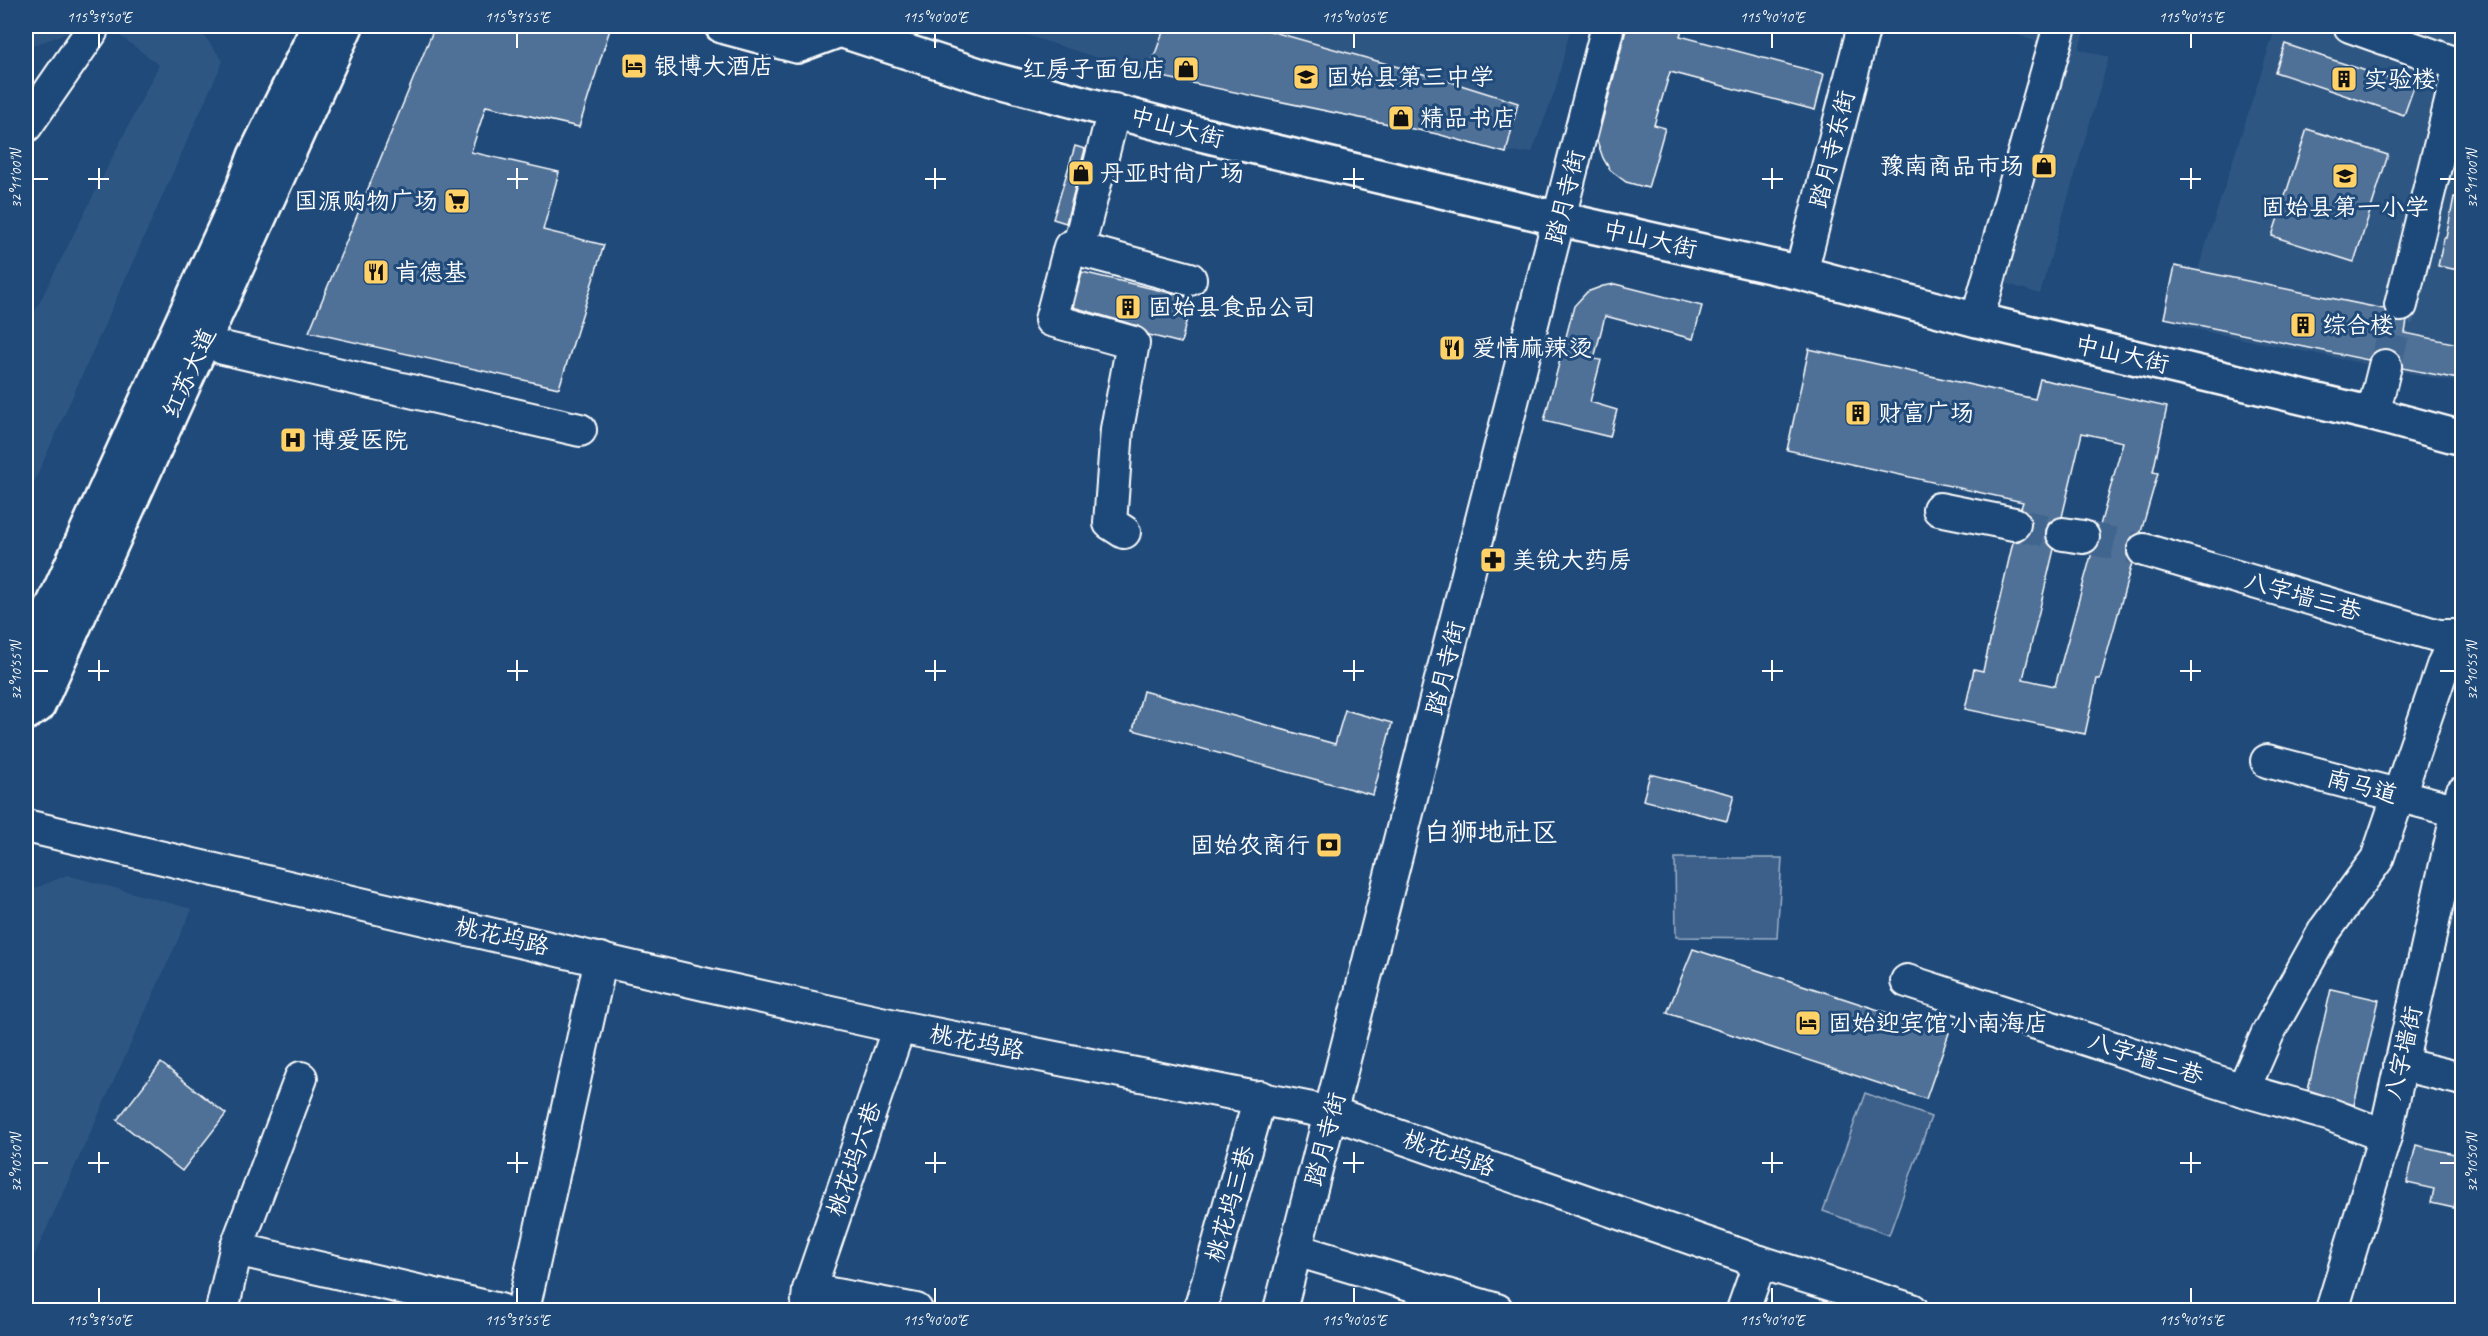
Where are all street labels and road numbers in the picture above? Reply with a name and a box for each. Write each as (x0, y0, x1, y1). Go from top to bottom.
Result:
street label: 踏月寺东街 (1803, 87, 1861, 211)
street label: 中山大街 (1127, 100, 1227, 154)
street label: 踏月寺街 (1539, 147, 1591, 247)
street label: 中山大街 (1600, 214, 1700, 264)
street label: 红苏大道 (156, 323, 222, 423)
street label: 中山大街 (2072, 329, 2172, 379)
street label: 八字墙三巷 (2241, 565, 2365, 627)
street label: 踏月寺街 (1419, 618, 1471, 718)
street label: 南马道 (2323, 762, 2401, 810)
street label: 桃花坞路 (452, 911, 552, 961)
street label: 八字墙街 (2378, 1003, 2428, 1103)
street label: 桃花坞路 (927, 1018, 1027, 1066)
street label: 八字墙二巷 (2084, 1025, 2208, 1091)
street label: 踏月寺街 (1298, 1089, 1352, 1189)
street label: 桃花坞六巷 (820, 1097, 888, 1221)
street label: 桃花坞路 (1399, 1123, 1499, 1183)
street label: 桃花坞三巷 (1199, 1142, 1261, 1266)

